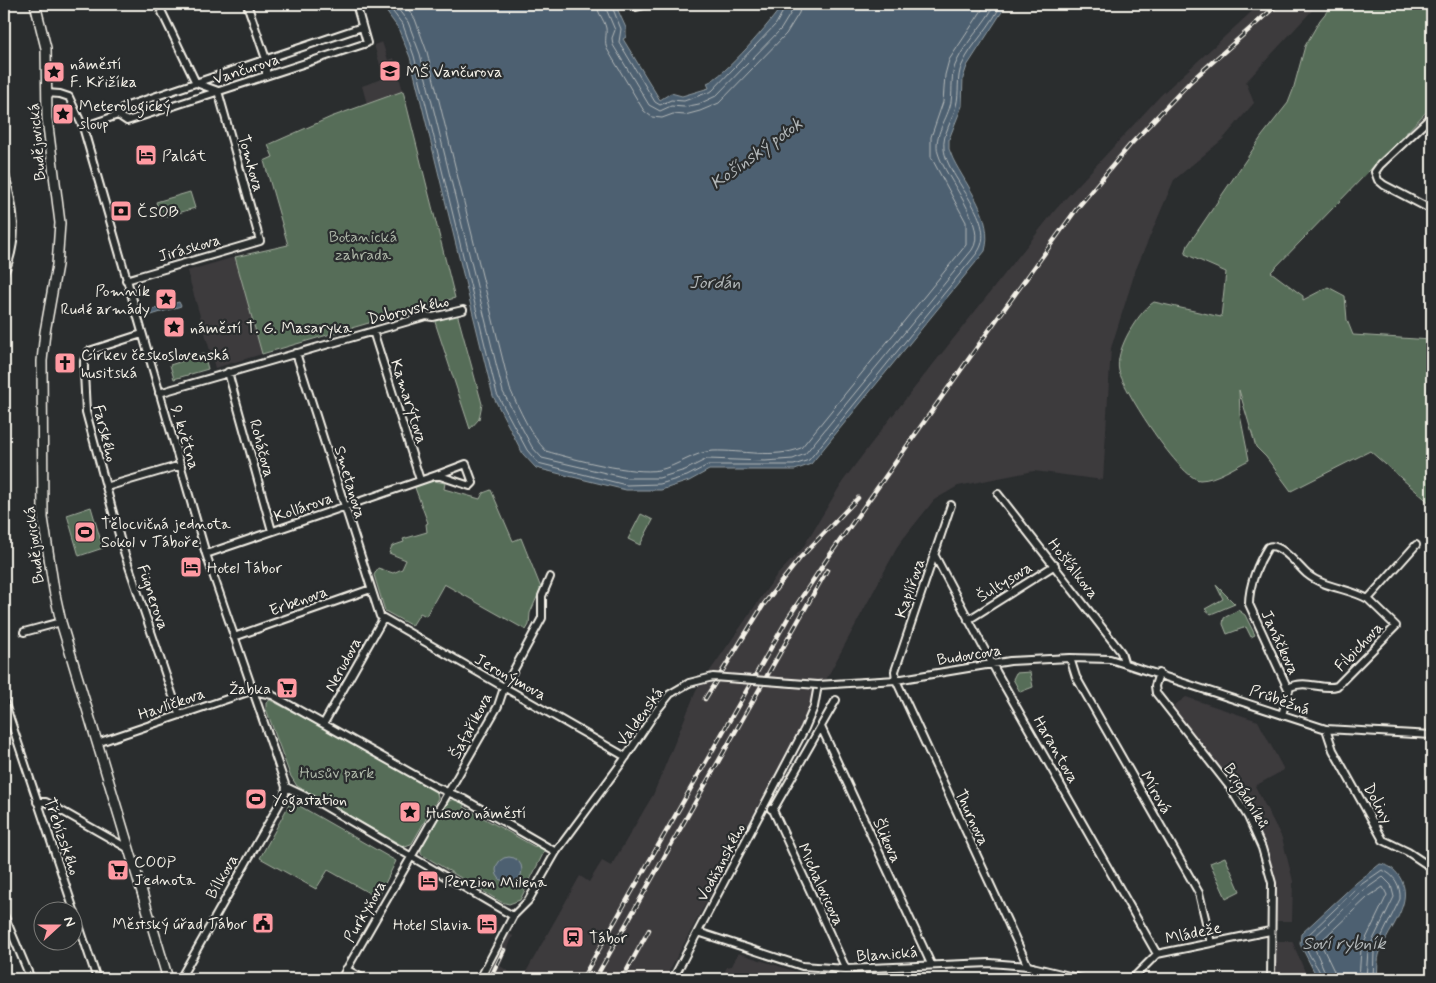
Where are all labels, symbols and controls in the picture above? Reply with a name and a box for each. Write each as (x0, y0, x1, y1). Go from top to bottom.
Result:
street label: Vančurova (210, 49, 283, 90)
place label: náměstí F. Křižíka (70, 54, 137, 93)
school or university icon: MŠ Vančurova (378, 59, 402, 83)
place icon: náměstí F. Křižíka (42, 60, 66, 84)
place label: MŠ Vančurova (406, 62, 502, 83)
place label: Meterologický sloup (79, 96, 171, 135)
street label: Budějovická (24, 102, 51, 182)
place icon: Meterologický sloup (51, 102, 75, 126)
water label: Košínský potok (706, 112, 808, 195)
street label: Tomkova (232, 132, 269, 194)
hotel icon: Palcát (134, 143, 158, 167)
place label: Palcát (162, 146, 207, 167)
bank icon: ČSOB (109, 199, 133, 223)
place label: ČSOB (137, 202, 179, 223)
park label: Botanická zahrada (329, 227, 397, 266)
street label: Jiráskova (156, 230, 223, 267)
water label: Jordán (689, 271, 741, 295)
place label: Pomník Rudé armády (60, 281, 150, 320)
place icon: Pomník Rudé armády (154, 287, 178, 311)
street label: Dobrovského (366, 291, 451, 330)
place icon: náměstí T. G. Masaryka (162, 315, 186, 339)
place label: náměstí T. G. Masaryka (190, 318, 352, 339)
place label: Církev československá husitská (81, 345, 229, 384)
church icon: Církev československá husitská (53, 351, 77, 375)
street label: Kamarýtova (385, 356, 432, 446)
street label: Farského (87, 403, 122, 464)
street label: 9. května (165, 403, 204, 472)
street label: Roháčova (244, 417, 279, 480)
street label: Smetanova (329, 443, 371, 521)
street label: Kollárova (271, 488, 336, 527)
street label: Budějovická (19, 505, 50, 585)
place label: Tělocvičná jednota Sokol v Táboře (101, 514, 231, 553)
sports icon: Tělocvičná jednota Sokol v Táboře (73, 520, 97, 544)
street label: Hošťálkova (1043, 534, 1103, 604)
hotel icon: Hotel Tábor (179, 555, 203, 579)
street label: Kaplířova (890, 556, 930, 621)
street label: Šultysova (973, 557, 1036, 607)
place label: Hotel Tábor (207, 558, 282, 579)
street label: Fügnerova (132, 562, 174, 633)
street label: Erbenova (267, 581, 330, 622)
street label: Janáčkova (1255, 607, 1304, 679)
street label: Fibichova (1330, 618, 1388, 676)
street label: Nerudova (320, 634, 367, 696)
street label: Budovcova (935, 640, 1003, 671)
street label: Jeronýmova (471, 649, 550, 706)
supermarket icon: Žabka (275, 676, 299, 700)
place label: Žabka (229, 679, 271, 700)
street label: Průběžná (1246, 680, 1313, 721)
street label: Havlíčkova (135, 683, 208, 726)
street label: Valdenská (612, 683, 669, 751)
street label: Šafaříkova (445, 689, 498, 762)
street label: Harantova (1028, 712, 1083, 787)
street label: Brigádníků (1217, 759, 1273, 833)
park label: Husův park (300, 763, 374, 784)
street label: Mírová (1135, 767, 1176, 818)
street label: Doliny (1358, 780, 1397, 828)
street label: Thurnova (949, 786, 994, 849)
sports icon: Yogastation (244, 787, 268, 811)
place label: Yogastation (272, 790, 347, 812)
street label: Třebízského (39, 795, 85, 878)
place icon: Husovo náměstí (398, 800, 422, 824)
place label: Husovo náměstí (426, 803, 526, 824)
street label: Šlikova (867, 815, 906, 866)
street label: Vodňanského (692, 820, 751, 905)
street label: Michalovicova (792, 840, 849, 929)
street label: Bílkova (201, 851, 243, 903)
place label: COOP Jednota (134, 852, 196, 891)
supermarket icon: COOP Jednota (106, 858, 130, 882)
hotel icon: Penzion Milena (416, 869, 440, 893)
place label: Penzion Milena (444, 872, 547, 893)
street label: Purkyňova (339, 877, 391, 947)
north arrow (32, 900, 82, 950)
public building icon: Městský úřad Tábor (251, 911, 275, 935)
hotel icon: Hotel Slavia (475, 912, 499, 936)
text: N (59, 914, 79, 929)
place label: Městský úřad Tábor (112, 914, 247, 935)
place label: Hotel Slavia (393, 915, 471, 936)
street label: Mládeže (1163, 917, 1223, 950)
station icon: Tábor (561, 925, 585, 949)
place label: Tábor (589, 928, 628, 949)
water label: Soví rybník (1302, 932, 1387, 956)
street label: Blanická (856, 942, 919, 967)

